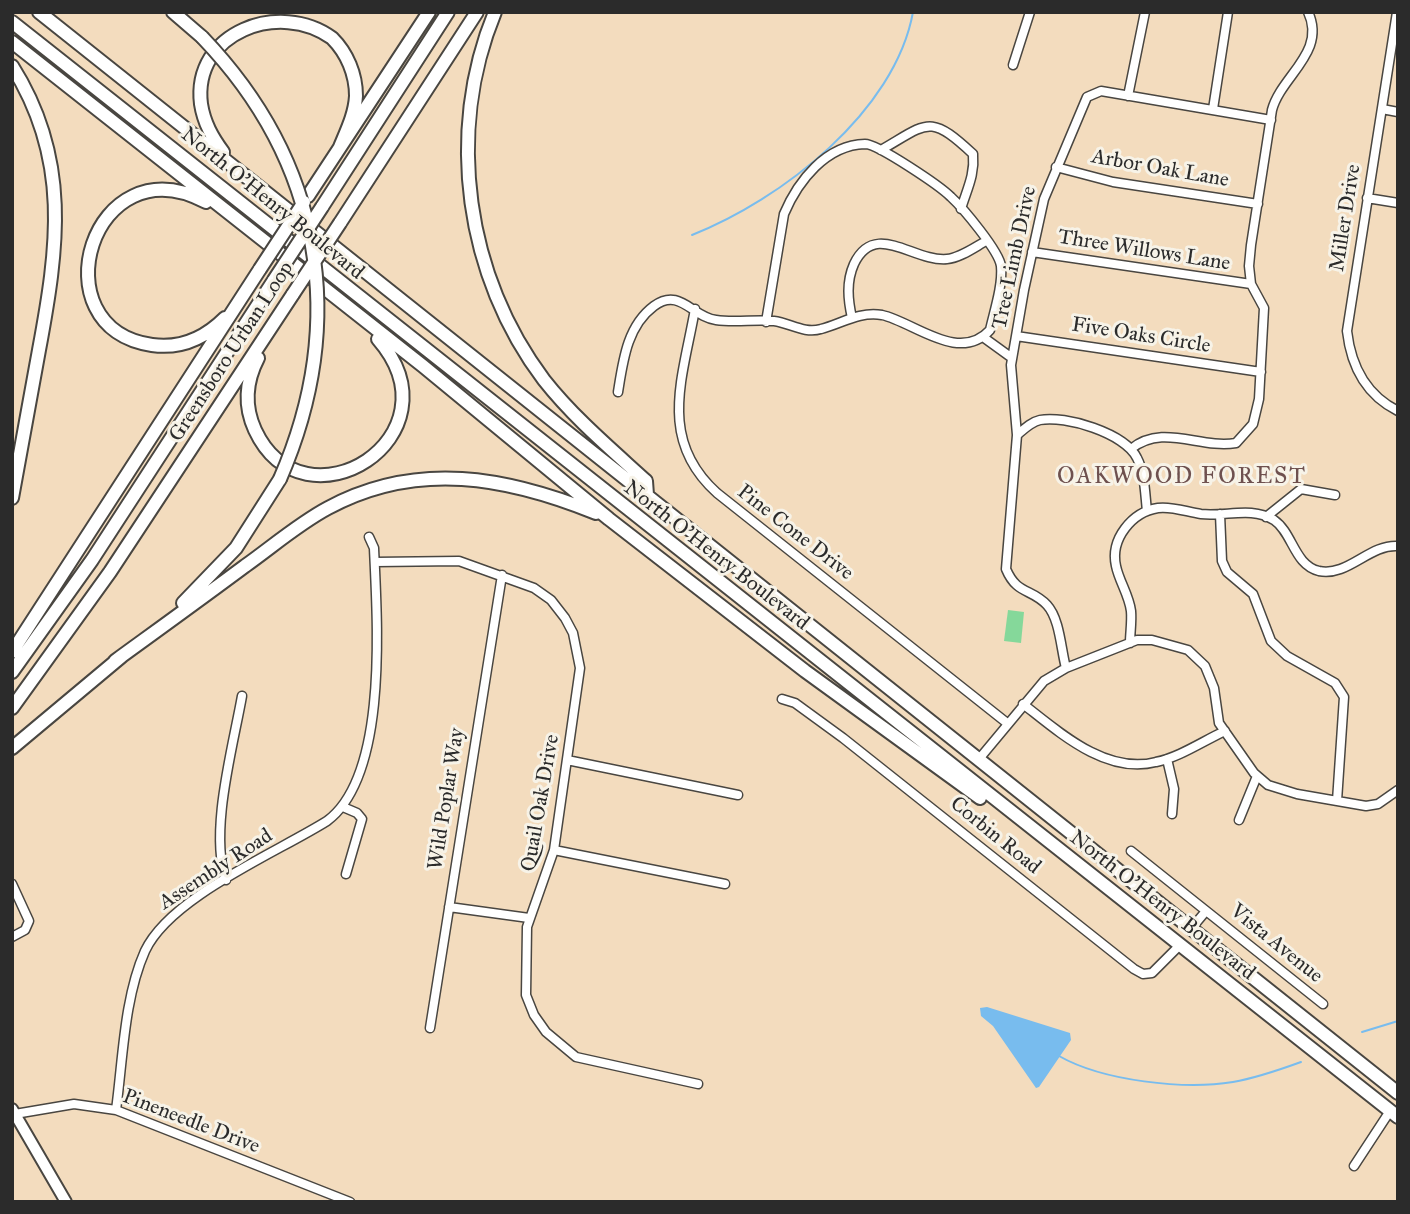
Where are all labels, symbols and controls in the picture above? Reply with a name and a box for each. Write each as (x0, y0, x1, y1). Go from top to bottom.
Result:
street label: North O'Henry Boulevard (175, 122, 369, 286)
street label: Arbor Oak Lane (1089, 145, 1231, 193)
street label: Miller Drive (1325, 162, 1367, 274)
street label: Tree Limb Drive (988, 184, 1042, 332)
street label: Three Willows Lane (1056, 225, 1232, 277)
street label: Greensboro Urban Loop (164, 257, 300, 447)
street label: Five Oaks Circle (1070, 313, 1212, 359)
district label: OAKWOOD FOREST (1059, 463, 1305, 491)
street label: North O'Henry Boulevard (618, 476, 814, 636)
street label: Pine Cone Drive (732, 480, 858, 586)
street label: Wild Poplar Way (423, 726, 471, 872)
street label: Quail Oak Drive (517, 733, 565, 873)
street label: Corbin Road (945, 792, 1045, 880)
street label: Assembly Road (154, 824, 278, 916)
street label: North O'Henry Boulevard (1064, 826, 1260, 986)
street label: Vista Avenue (1225, 899, 1327, 989)
street label: Pineneedle Drive (119, 1084, 263, 1160)

